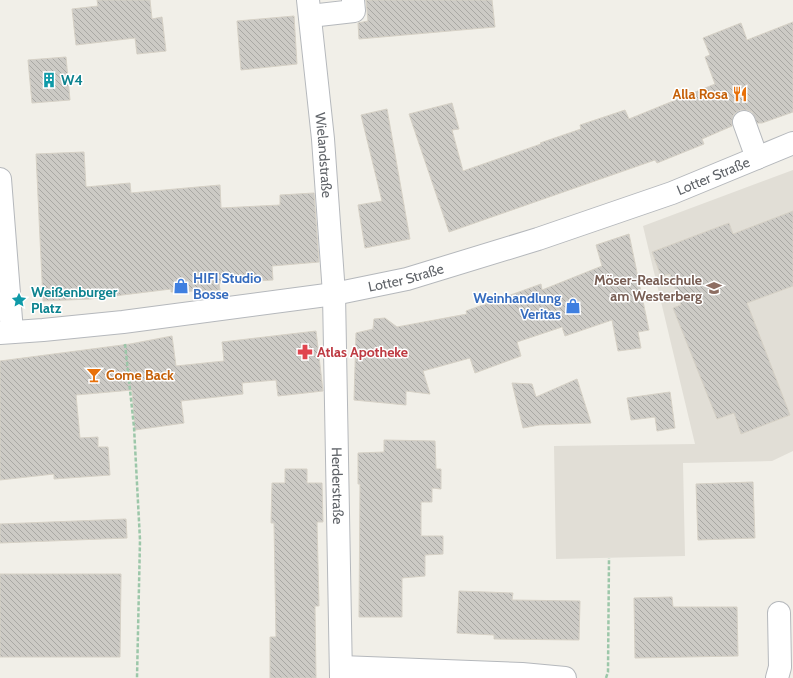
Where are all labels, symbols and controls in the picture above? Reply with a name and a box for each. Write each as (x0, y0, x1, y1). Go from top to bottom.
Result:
building icon: W4 (40, 71, 58, 89)
place label: W4 (61, 71, 83, 89)
place label: Alla Rosa (673, 85, 728, 103)
restaurant icon: Alla Rosa (731, 85, 749, 103)
street label: Wielandstraße (311, 112, 336, 199)
street label: Lotter Straße (674, 153, 752, 199)
street label: Lotter Straße (366, 259, 446, 296)
place label: HIFI Studio Bosse (193, 269, 261, 303)
place label: Möser-Realschule am Westerberg (594, 271, 702, 305)
shop icon: HIFI Studio Bosse (172, 277, 190, 295)
school or university icon: Möser-Realschule am Westerberg (705, 279, 723, 297)
place label: Weißenburger Platz (31, 283, 118, 317)
place label: Weinhandlung Veritas (473, 289, 561, 323)
place icon: Weißenburger Platz (10, 291, 28, 309)
shop icon: Weinhandlung Veritas (564, 297, 582, 315)
pharmacy icon: Atlas Apotheke (296, 343, 314, 361)
place label: Atlas Apotheke (317, 343, 408, 361)
bar icon: Come Back (85, 366, 103, 384)
place label: Come Back (106, 366, 174, 384)
street label: Herderstraße (328, 447, 347, 525)

